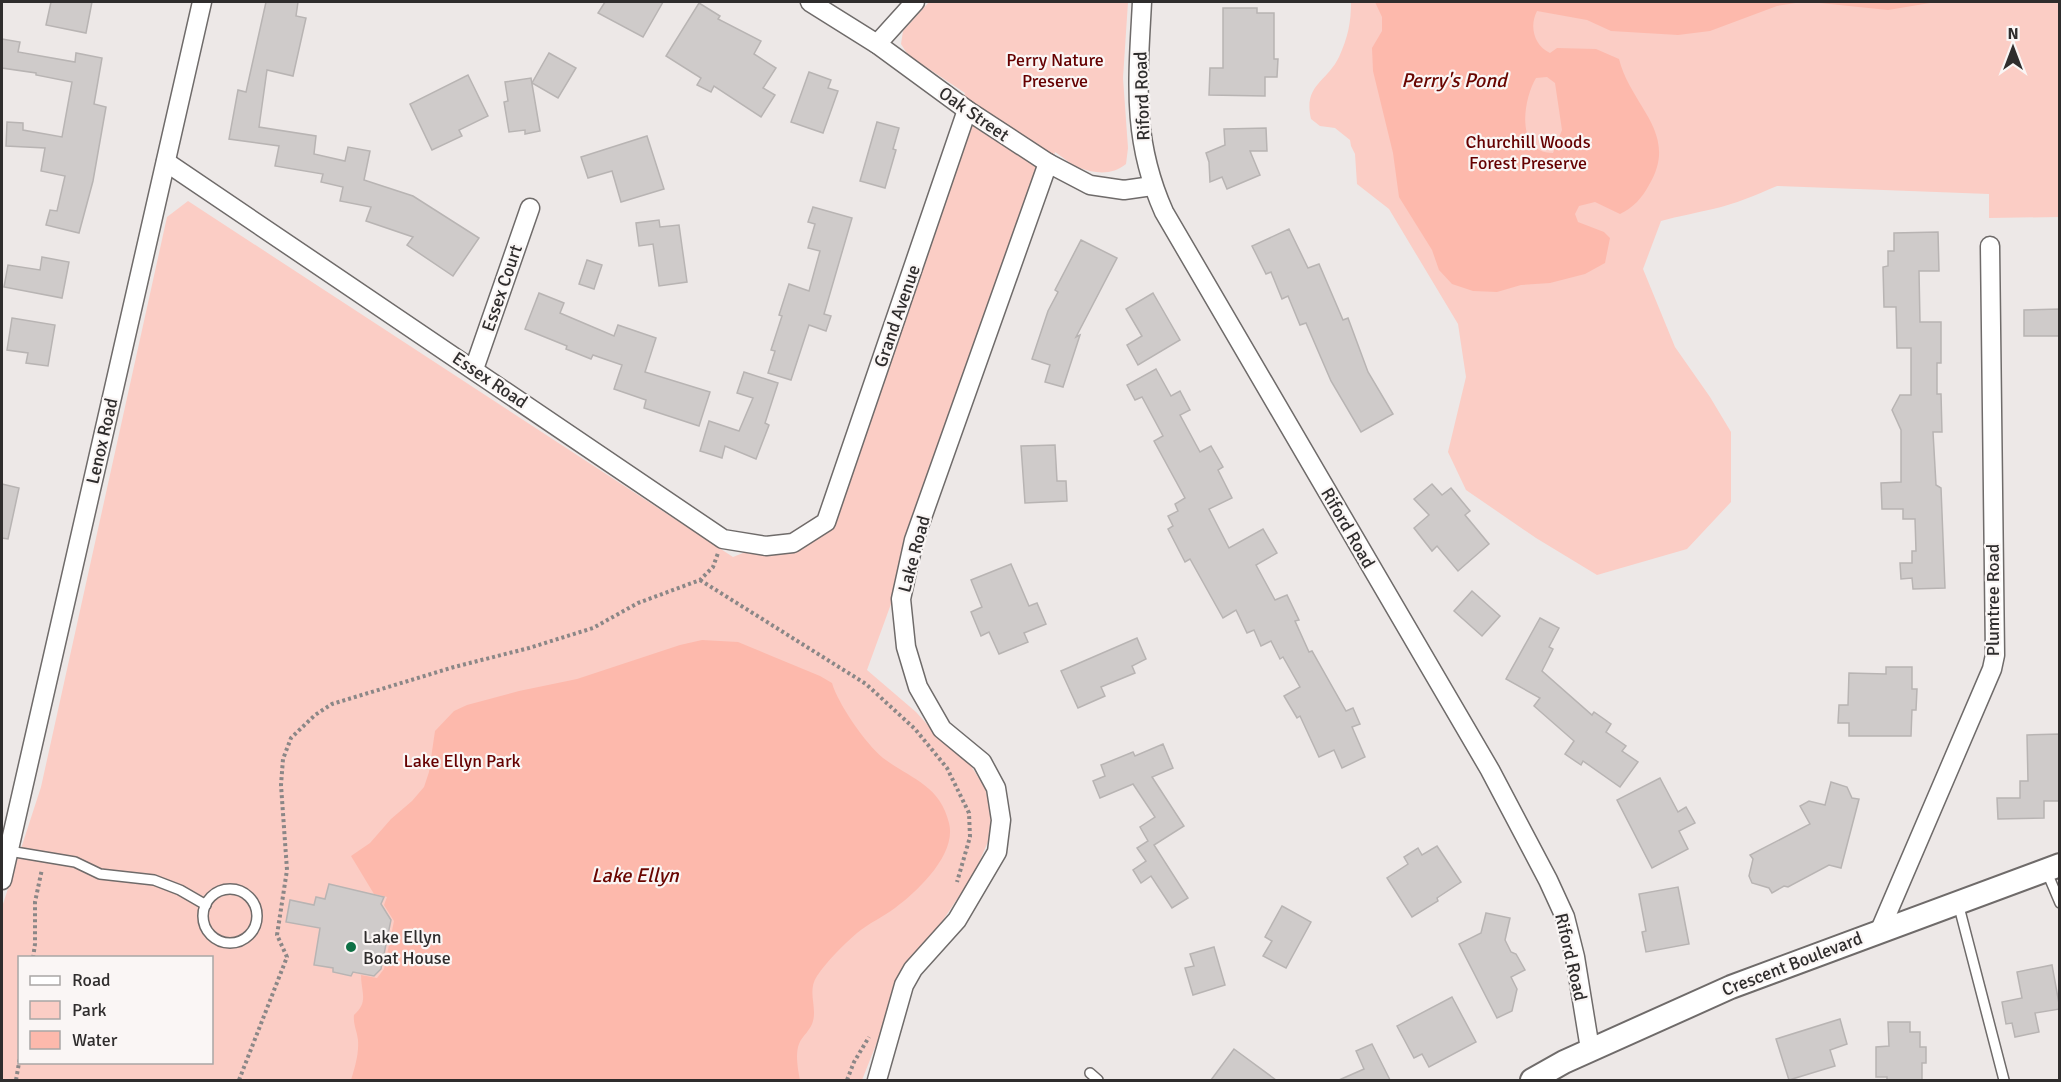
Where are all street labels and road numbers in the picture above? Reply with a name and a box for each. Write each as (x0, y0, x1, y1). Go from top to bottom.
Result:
street label: Riford Road (1129, 51, 1155, 141)
street label: Oak Street (935, 82, 1013, 146)
street label: Essex Court (477, 242, 527, 334)
street label: Grand Avenue (869, 262, 925, 370)
street label: Essex Road (448, 347, 532, 413)
street label: Lenox Road (81, 396, 123, 486)
street label: Riford Road (1316, 484, 1380, 572)
street label: Lake Road (893, 513, 935, 595)
street label: Plumtree Road (1982, 544, 2004, 656)
street label: Riford Road (1550, 911, 1592, 1003)
street label: Crescent Boulevard (1719, 927, 1865, 1001)

